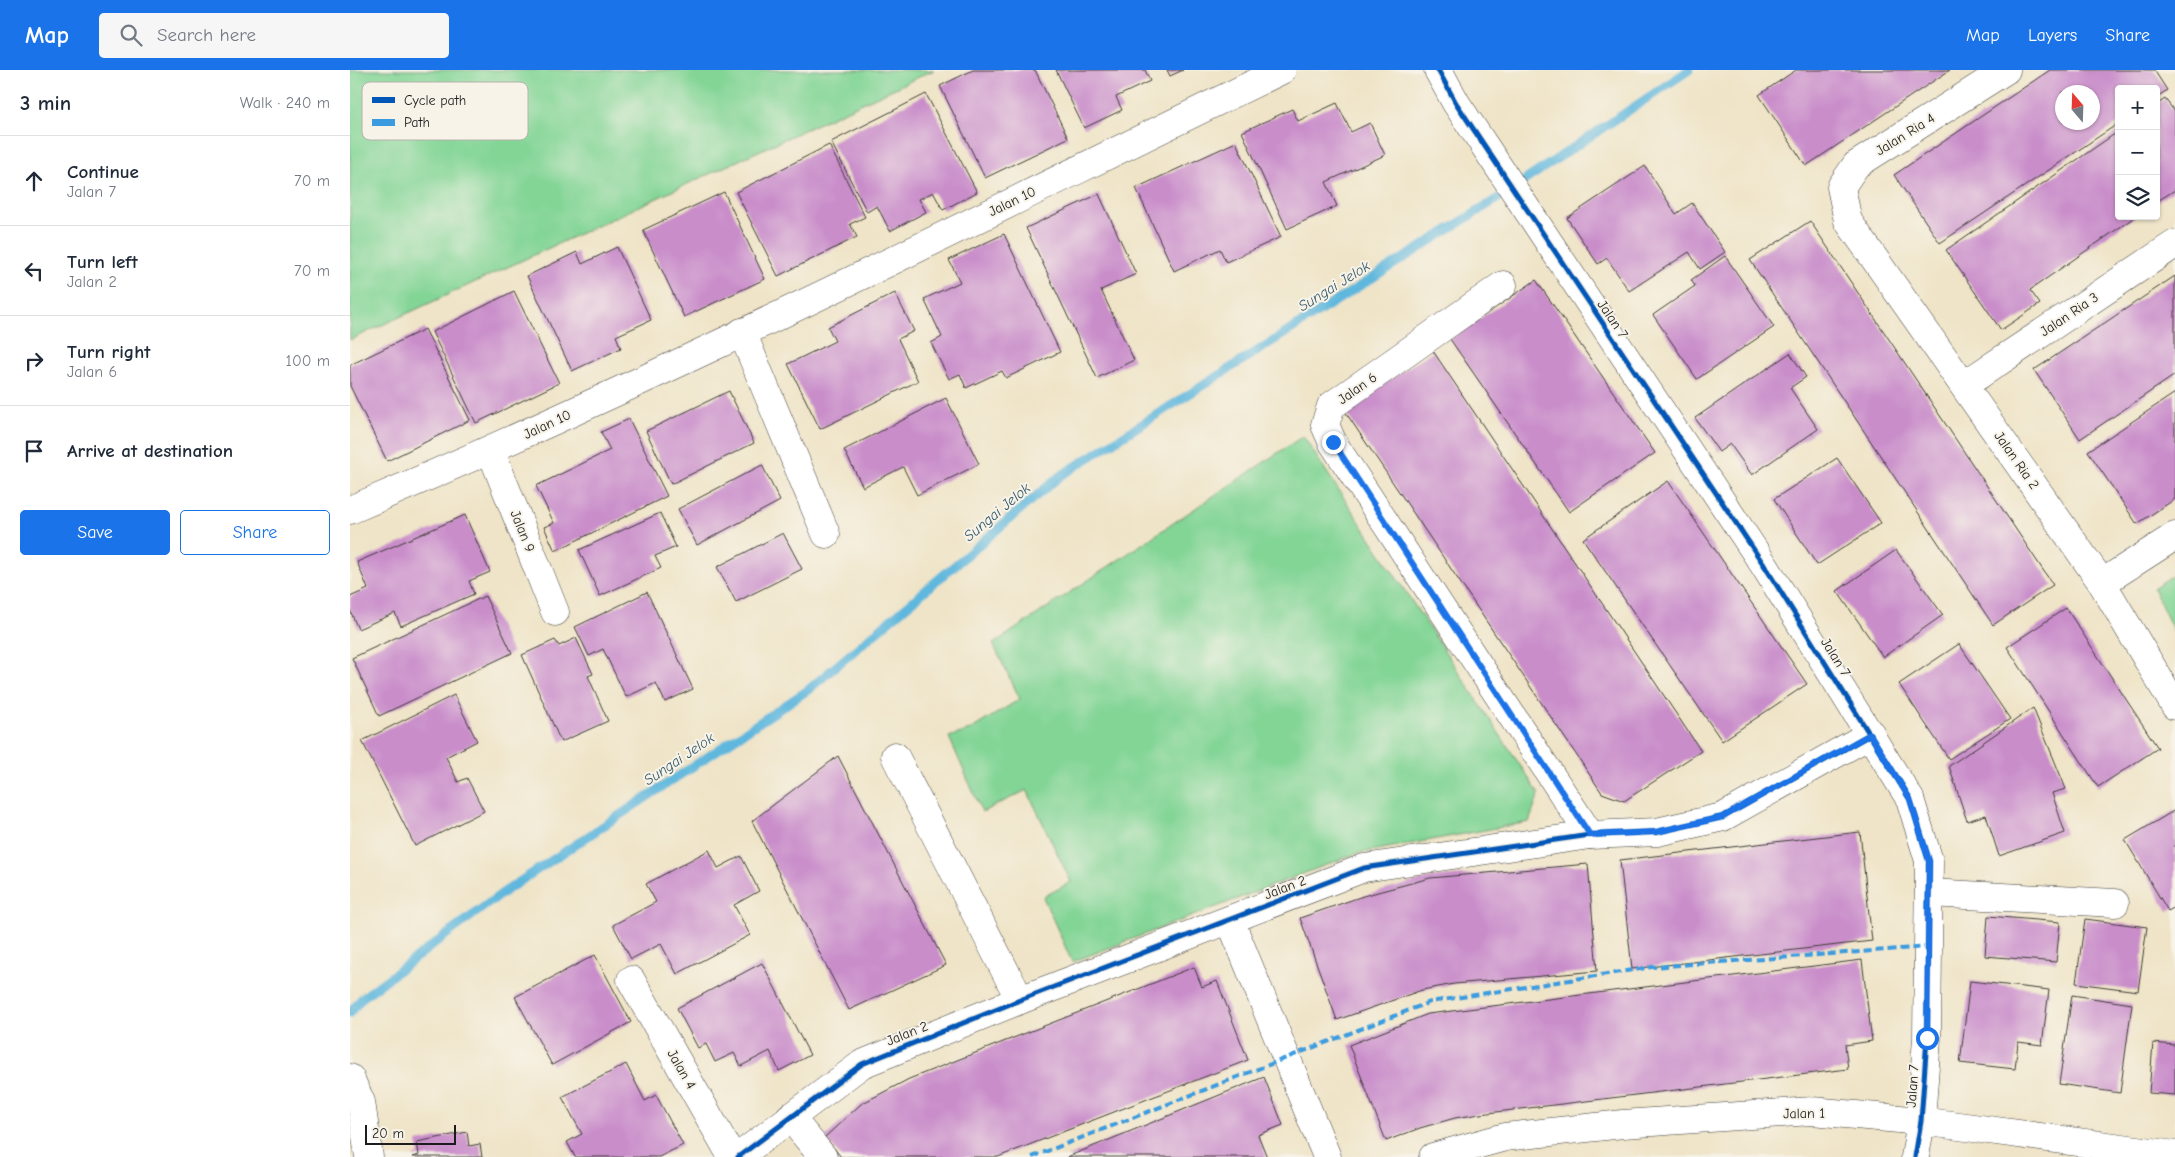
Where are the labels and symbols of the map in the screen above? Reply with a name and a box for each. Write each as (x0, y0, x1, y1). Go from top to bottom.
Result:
legend (362, 82, 528, 140)
north arrow (2055, 85, 2100, 130)
text: Cycle path (404, 92, 466, 109)
street label: Jalan Ria 4 (1873, 109, 1938, 159)
text: Path (404, 114, 430, 131)
street label: Jalan 10 (986, 183, 1039, 220)
water label: Sungai Jelok (1295, 256, 1374, 315)
street label: Jalan Ria 3 (2037, 289, 2102, 340)
street label: Jalan 7 (1594, 297, 1632, 342)
street label: Jalan 6 (1334, 369, 1380, 408)
street label: Jalan 10 (521, 406, 574, 443)
street label: Jalan Ria 2 (1990, 428, 2043, 493)
route end (1322, 431, 1345, 454)
water label: Sungai Jelok (960, 479, 1034, 545)
street label: Jalan 9 (506, 508, 539, 555)
street label: Jalan 7 (1817, 635, 1854, 680)
water label: Sungai Jelok (640, 728, 718, 789)
street label: Jalan 2 (1262, 872, 1309, 903)
street label: Jalan 2 (884, 1017, 931, 1050)
route start (1916, 1027, 1939, 1050)
street label: Jalan 4 (663, 1046, 700, 1092)
street label: Jalan 7 (1903, 1064, 1923, 1108)
street label: Jalan 1 (1783, 1105, 1825, 1122)
scale bar (365, 1122, 456, 1145)

